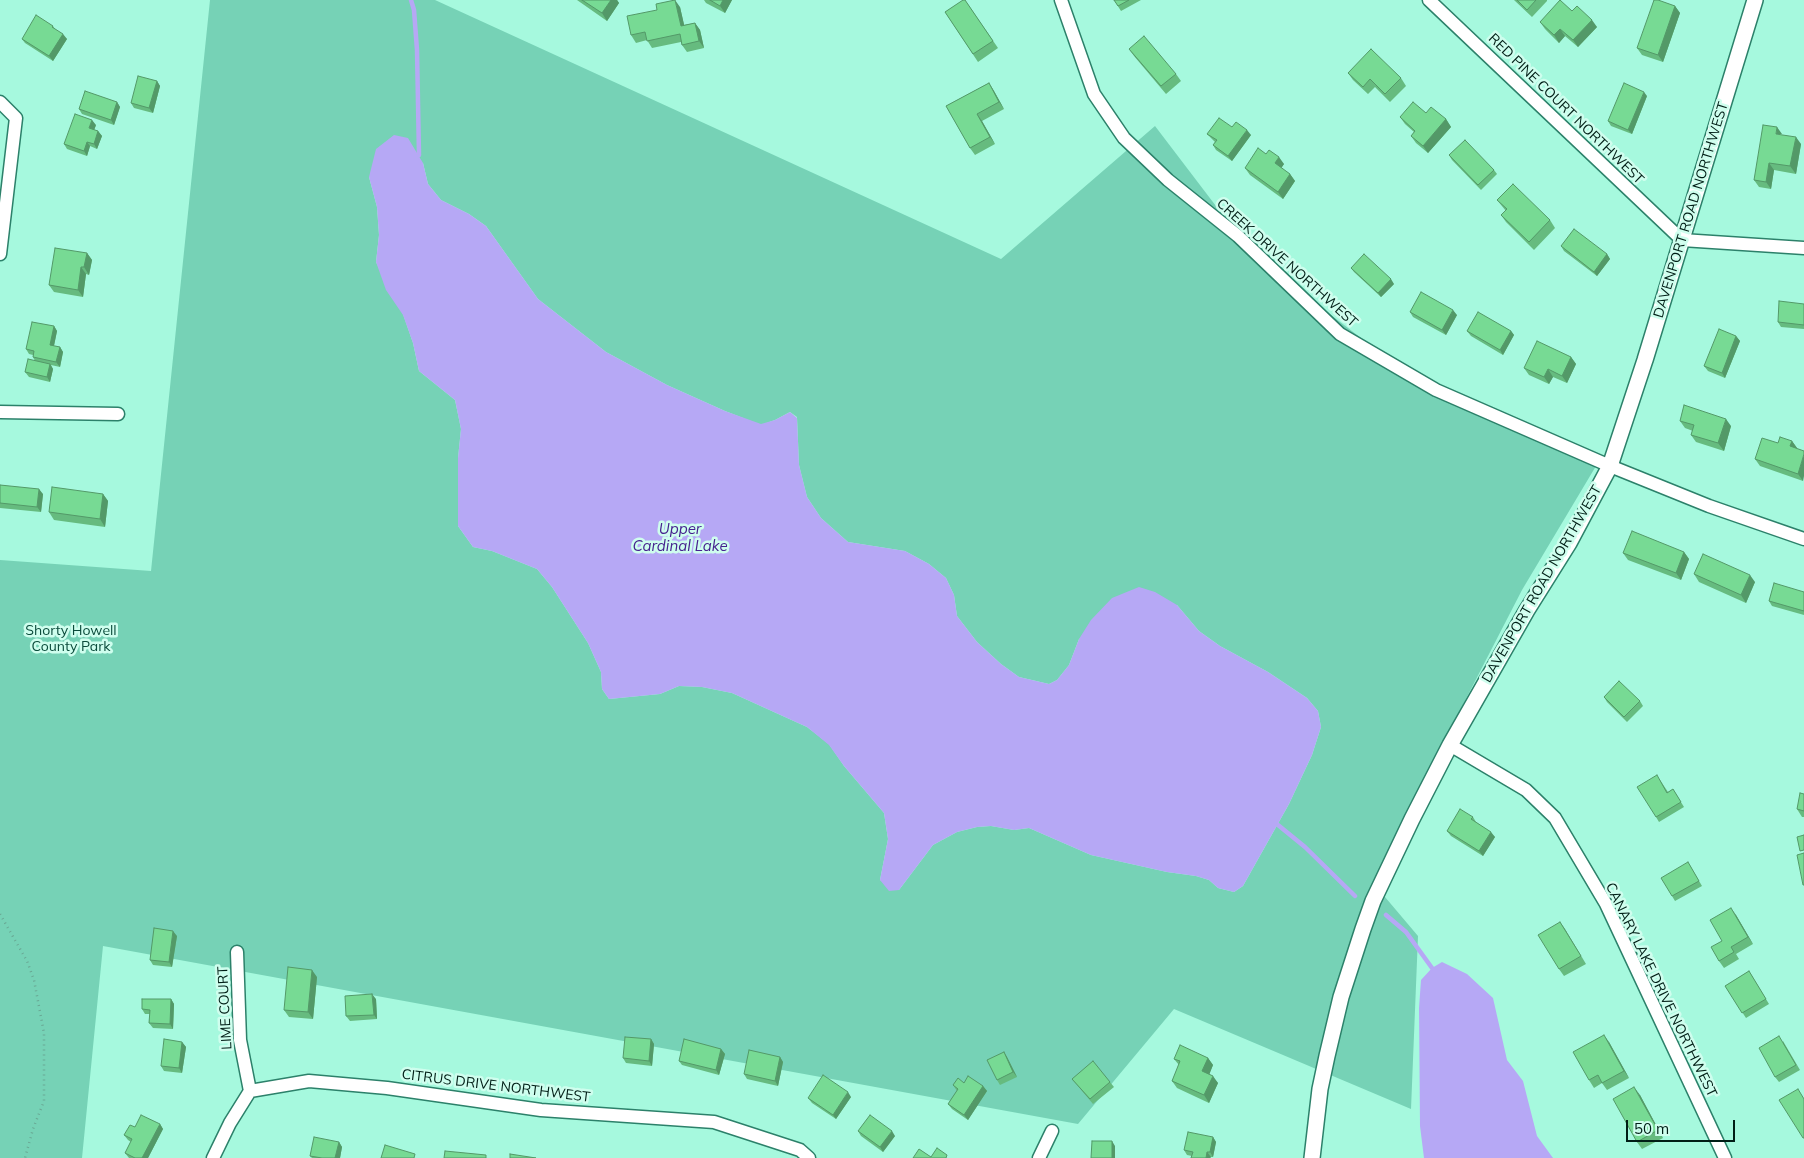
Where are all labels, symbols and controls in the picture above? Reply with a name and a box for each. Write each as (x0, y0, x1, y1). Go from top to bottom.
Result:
street label: RED PINE COURT NORTHWEST (1485, 30, 1647, 188)
street label: DAVENPORT ROAD NORTHWEST (1650, 100, 1732, 320)
street label: CREEK DRIVE NORTHWEST (1213, 195, 1361, 331)
street label: DAVENPORT ROAD NORTHWEST (1479, 482, 1605, 686)
water label: Upper Cardinal Lake (632, 520, 728, 555)
park label: Shorty Howell County Park (25, 623, 117, 656)
street label: CANARY LAKE DRIVE NORTHWEST (1602, 880, 1720, 1100)
street label: LIME COURT (214, 966, 236, 1050)
street label: CITRUS DRIVE NORTHWEST (401, 1066, 591, 1106)
scale bar (1629, 1110, 1738, 1142)
text: 50 m (1634, 1119, 1669, 1138)

